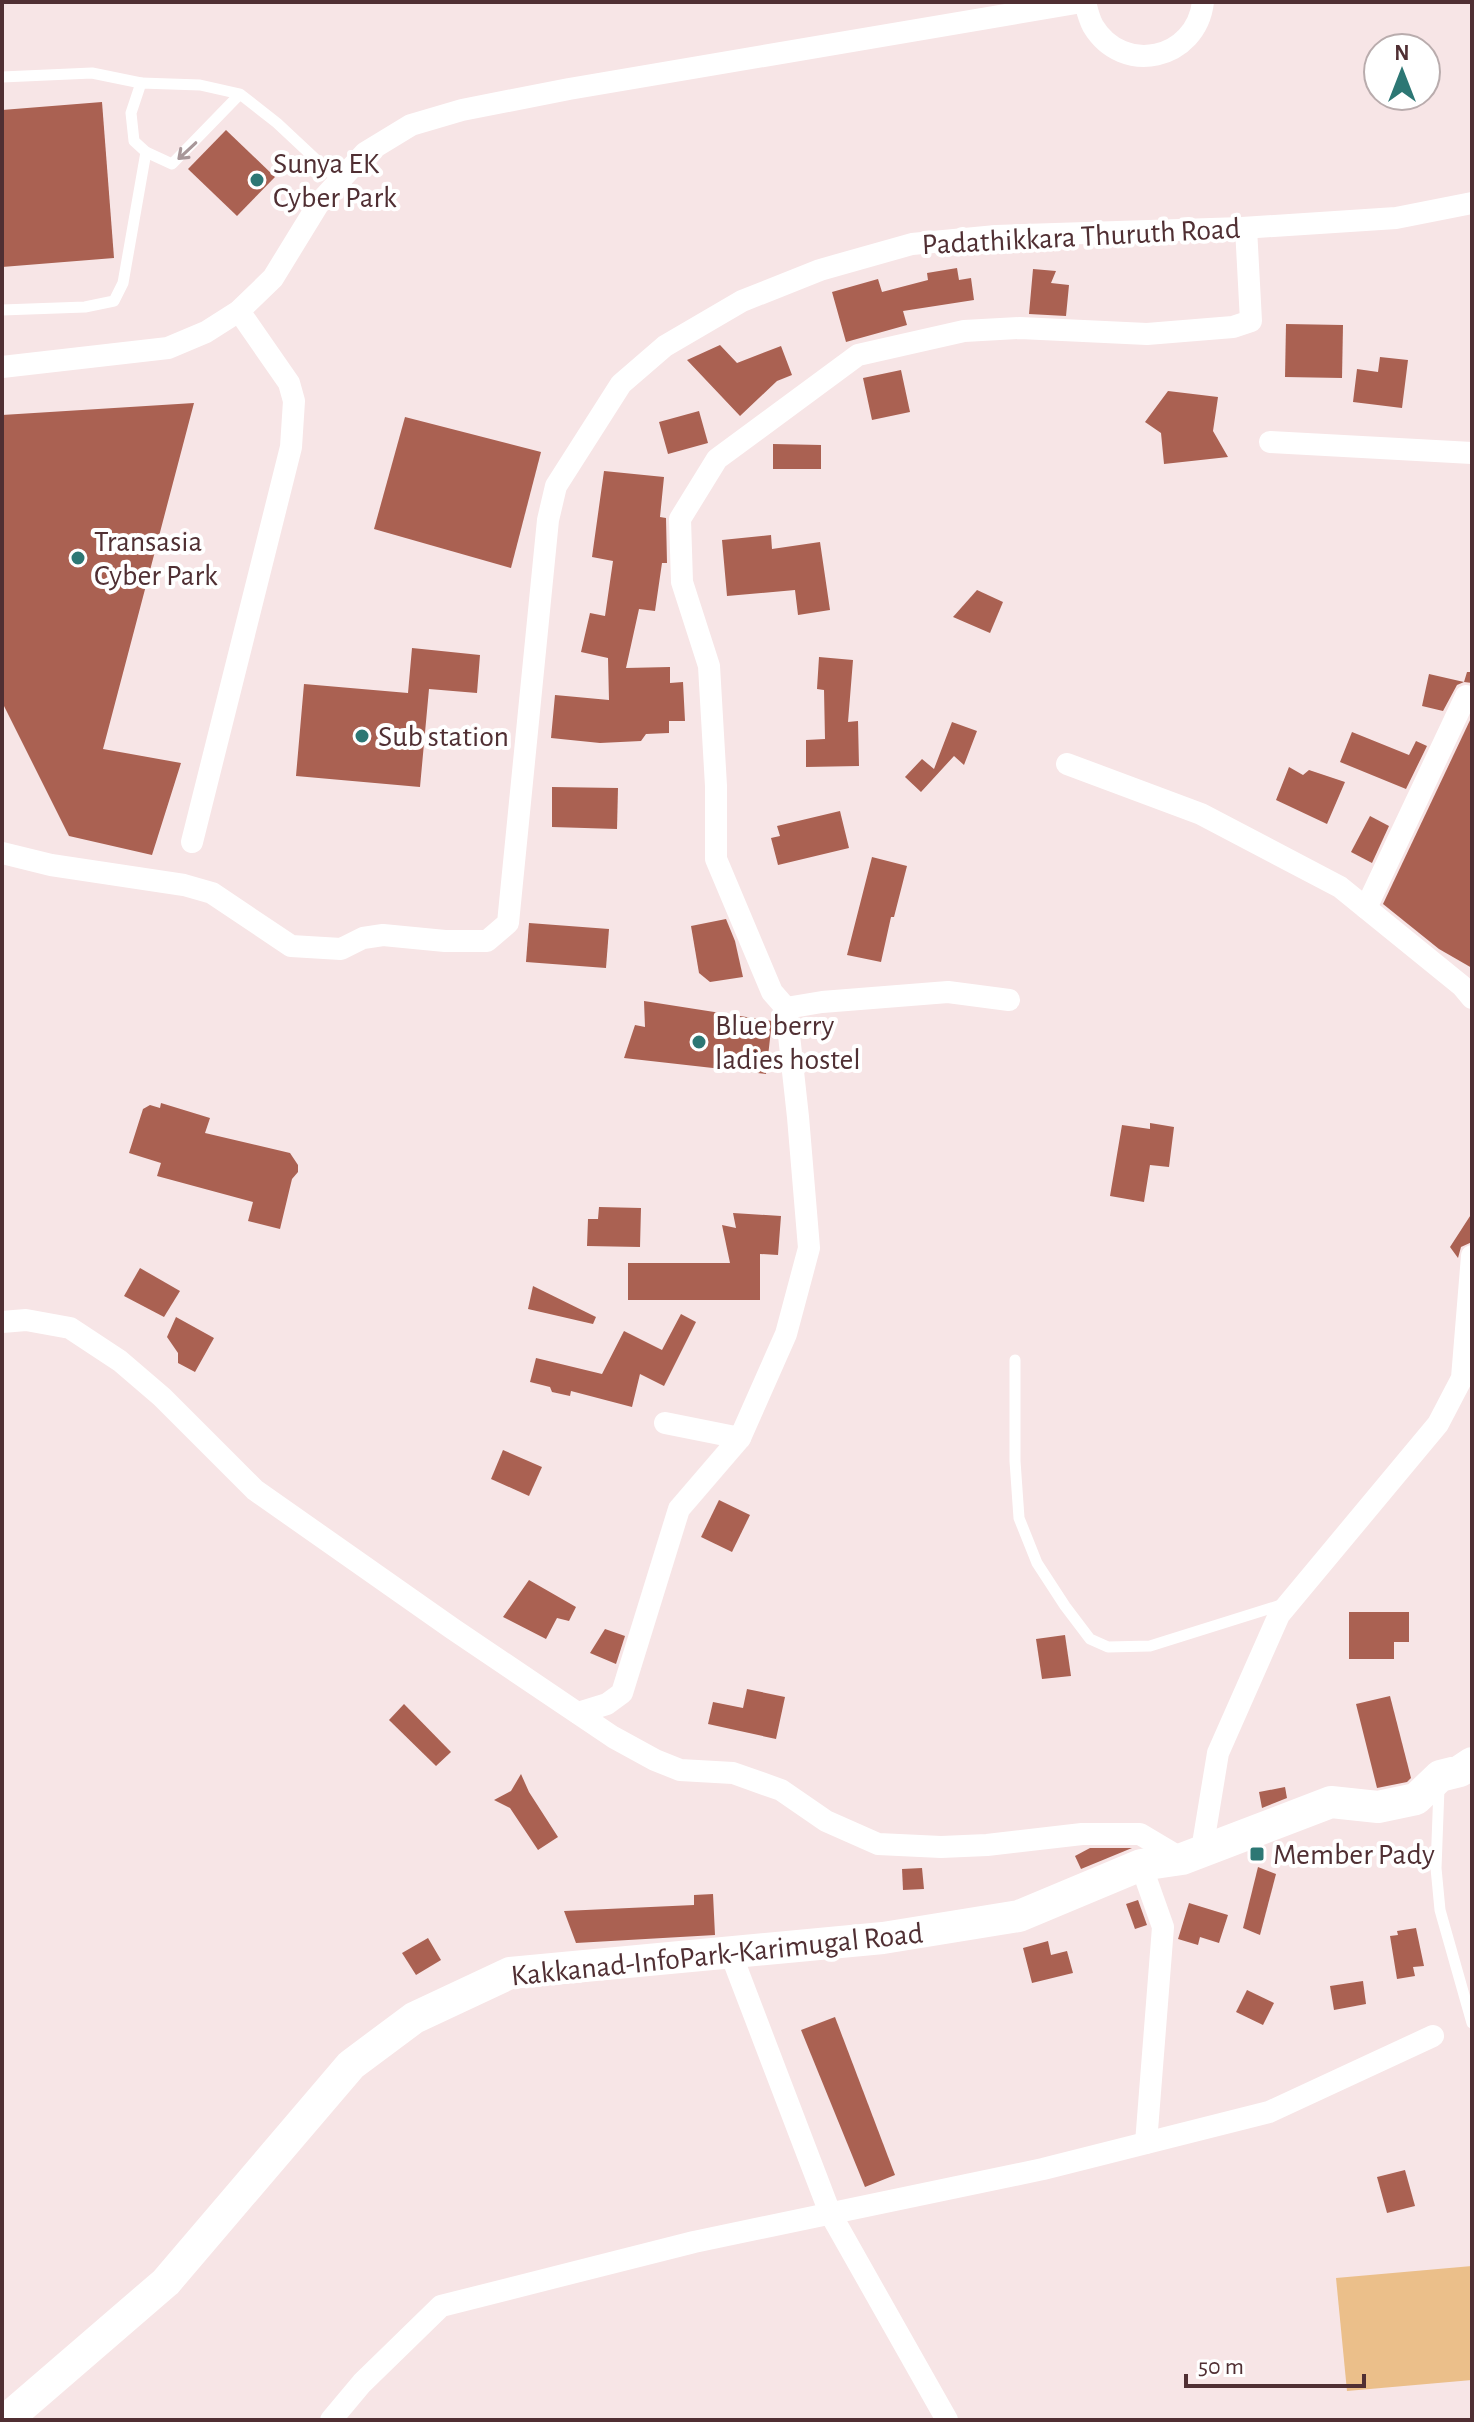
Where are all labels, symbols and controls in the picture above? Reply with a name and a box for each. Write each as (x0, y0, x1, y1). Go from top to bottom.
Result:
north arrow (1362, 32, 1442, 112)
text: N (1394, 42, 1410, 64)
one-way arrow (177, 141, 197, 159)
place label: Sunya EK Cyber Park (273, 149, 397, 213)
marker: Sunya EK Cyber Park (248, 171, 266, 189)
street label: Padathikkara Thuruth Road (921, 214, 1241, 260)
place label: Transasia Cyber Park (94, 527, 218, 591)
marker: Transasia Cyber Park (69, 549, 87, 567)
place label: Sub station (378, 722, 509, 752)
marker: Sub station (353, 727, 371, 745)
place label: Blue berry ladies hostel (715, 1011, 861, 1075)
marker: Blue berry ladies hostel (690, 1033, 708, 1051)
place label: Member Pady (1273, 1840, 1435, 1870)
marker: Member Pady (1248, 1845, 1266, 1863)
street label: Kakkanad-InfoPark-Karimugal Road (510, 1918, 925, 1992)
scale bar (1186, 2338, 1364, 2388)
text: 50 m (1198, 2355, 1244, 2379)

